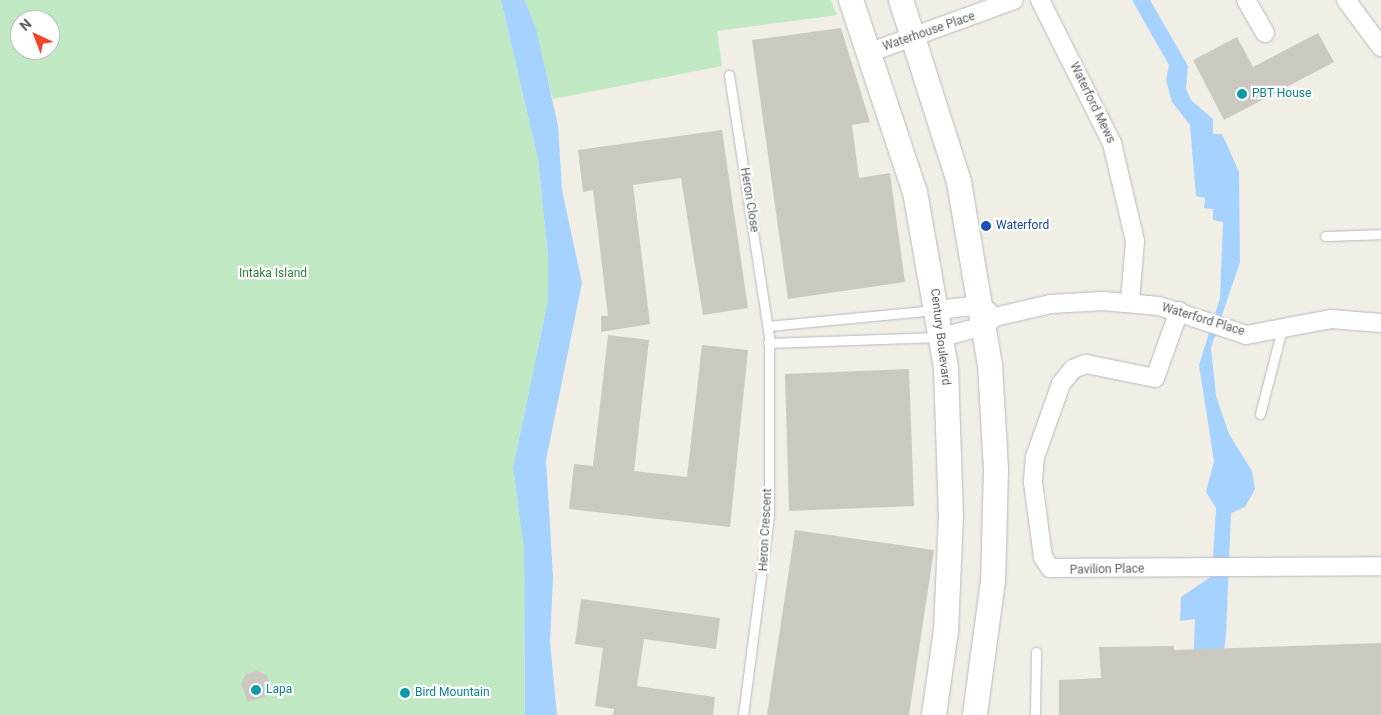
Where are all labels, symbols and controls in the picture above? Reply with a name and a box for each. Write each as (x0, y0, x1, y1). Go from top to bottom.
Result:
street label: Waterhouse Place (881, 9, 977, 55)
north arrow (10, 10, 60, 60)
text: N (16, 16, 35, 34)
street label: Waterford Mews (1066, 60, 1118, 146)
place label: PBT House (1252, 87, 1312, 101)
marker: PBT House (1236, 88, 1248, 100)
street label: Heron Close (737, 167, 761, 233)
place label: Waterford (996, 219, 1049, 233)
marker: Waterford (980, 220, 992, 232)
park label: Intaka Island (239, 267, 307, 281)
street label: Century Boulevard (927, 288, 953, 386)
street label: Waterford Place (1160, 301, 1246, 339)
street label: Heron Crescent (757, 488, 775, 572)
street label: Pavilion Place (1070, 562, 1144, 578)
place label: Lapa (266, 683, 292, 697)
marker: Lapa (250, 684, 262, 696)
place label: Bird Mountain (415, 686, 490, 700)
marker: Bird Mountain (399, 687, 411, 699)

